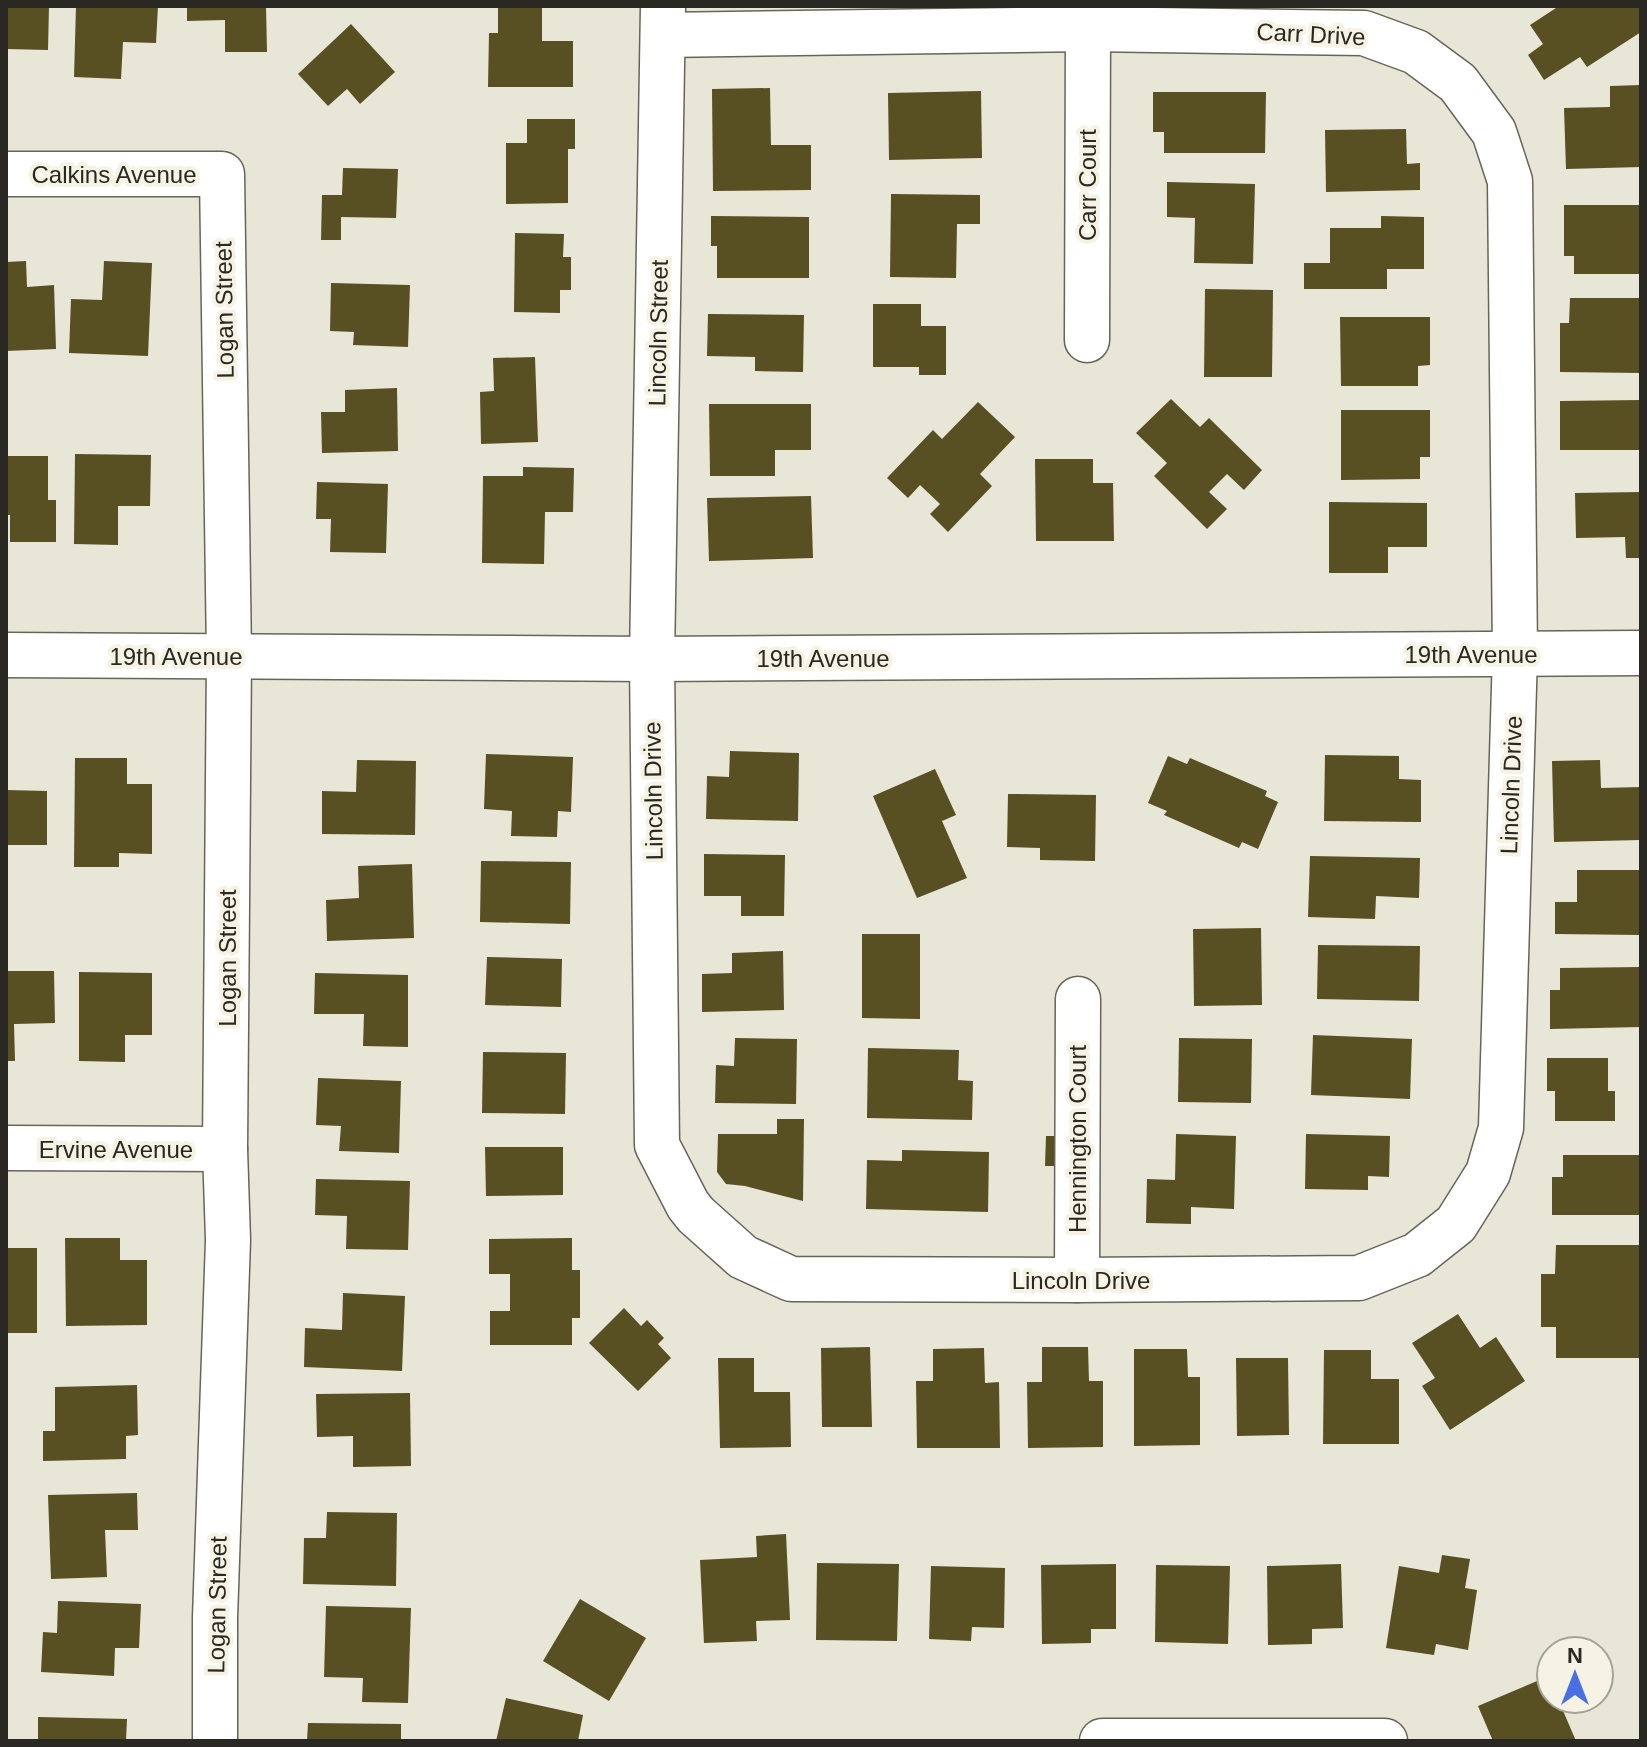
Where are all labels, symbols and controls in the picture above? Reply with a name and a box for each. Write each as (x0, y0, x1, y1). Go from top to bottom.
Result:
street label: Carr Drive (1256, 18, 1366, 50)
street label: Carr Court (1074, 129, 1101, 241)
street label: Calkins Avenue (32, 161, 197, 188)
street label: Logan Street (209, 241, 239, 379)
street label: Lincoln Street (643, 259, 673, 407)
street label: 19th Avenue (1404, 641, 1538, 668)
street label: 19th Avenue (109, 643, 243, 670)
street label: 19th Avenue (756, 645, 890, 672)
street label: Lincoln Drive (1495, 715, 1527, 855)
street label: Lincoln Drive (638, 721, 668, 861)
street label: Logan Street (214, 889, 241, 1027)
street label: Hennington Court (1064, 1045, 1091, 1233)
street label: Ervine Avenue (39, 1136, 193, 1163)
street label: Lincoln Drive (1012, 1267, 1150, 1294)
street label: Logan Street (202, 1536, 232, 1674)
north arrow (1535, 1635, 1615, 1715)
text: N (1567, 1643, 1583, 1668)

